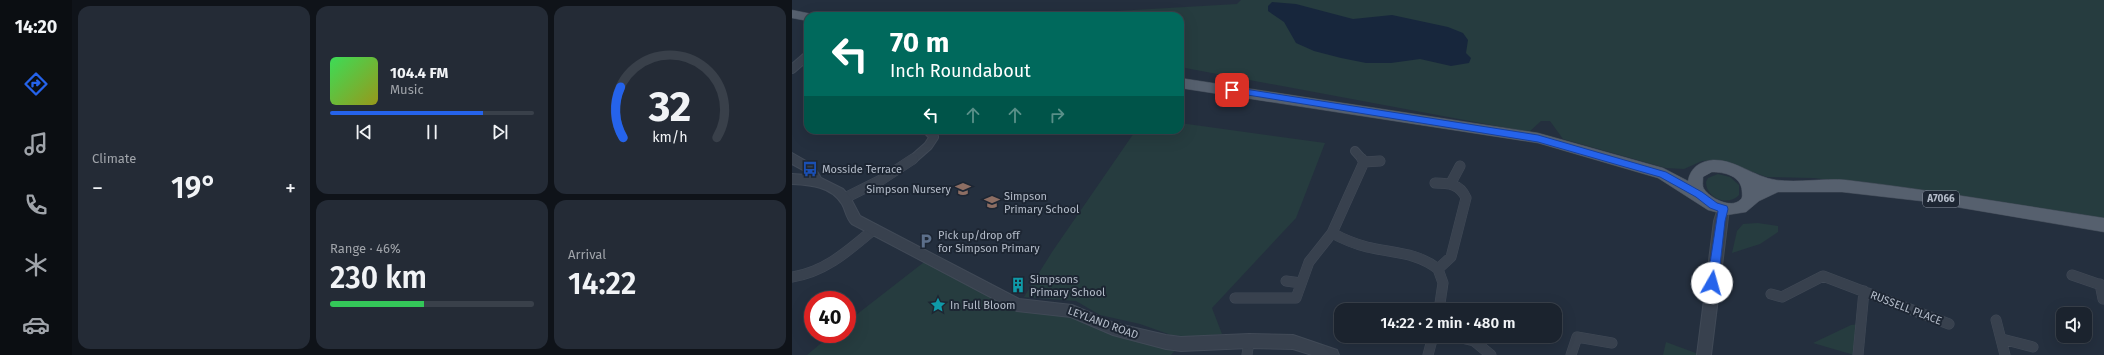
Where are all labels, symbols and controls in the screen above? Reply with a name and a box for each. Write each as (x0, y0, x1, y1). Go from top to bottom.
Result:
text: 14:20 (15, 16, 57, 38)
text: 70 m (890, 26, 949, 59)
icon: left (824, 28, 876, 80)
text: Inch Roundabout (890, 60, 1031, 82)
text: 104.4 FM (390, 64, 448, 82)
icon: directions (22, 70, 50, 98)
pin (1215, 73, 1249, 107)
icon: arrive (1221, 79, 1243, 101)
text: Music (390, 82, 424, 97)
text: 32 (648, 82, 691, 132)
icon: left (920, 104, 942, 126)
icon: ahead (962, 104, 984, 126)
icon: ahead (1004, 104, 1026, 126)
icon: right (1046, 104, 1068, 126)
icon: previous (353, 121, 375, 143)
icon: pause (421, 121, 443, 143)
icon: next (489, 121, 511, 143)
text: km/h (652, 128, 688, 145)
icon: music (22, 130, 50, 158)
text: Climate (92, 151, 136, 166)
bus stop icon: Mosside Terrace (801, 160, 819, 178)
place label: Mosside Terrace (822, 163, 902, 176)
text: 19° (171, 170, 217, 206)
text: − (92, 175, 103, 202)
text: + (285, 175, 296, 202)
school or university icon: Simpson Nursery (954, 180, 972, 198)
place label: Simpson Nursery (866, 183, 952, 196)
place label: Simpson Primary School (1004, 190, 1079, 216)
icon: phone (22, 191, 50, 219)
road number: A7066 (1923, 191, 1959, 207)
school or university icon: Simpson Primary School (983, 193, 1001, 211)
place label: Pick up/drop off for Simpson Primary (938, 229, 1040, 255)
parking icon: Pick up/drop off for Simpson Primary (917, 232, 935, 250)
text: Range · 46% (330, 241, 401, 256)
text: Arrival (568, 247, 606, 262)
icon: climate (22, 251, 50, 279)
text: 230 km (330, 260, 427, 296)
position arrow (1691, 262, 1733, 304)
text: 14:22 (568, 266, 636, 302)
place label: Simpsons Primary School (1030, 273, 1105, 299)
building icon: Simpsons Primary School (1009, 276, 1027, 294)
street label: RUSSELL PLACE (1868, 288, 1944, 328)
speed limit sign: 40 (804, 291, 856, 343)
place icon: In Full Bloom (929, 296, 947, 314)
place label: In Full Bloom (950, 299, 1016, 312)
street label: LEYLAND ROAD (1066, 304, 1140, 342)
map controls (2056, 307, 2092, 343)
button: sound (2056, 307, 2092, 343)
icon: car (22, 311, 50, 339)
text: 14:22 · 2 min · 480 m (1380, 314, 1516, 332)

